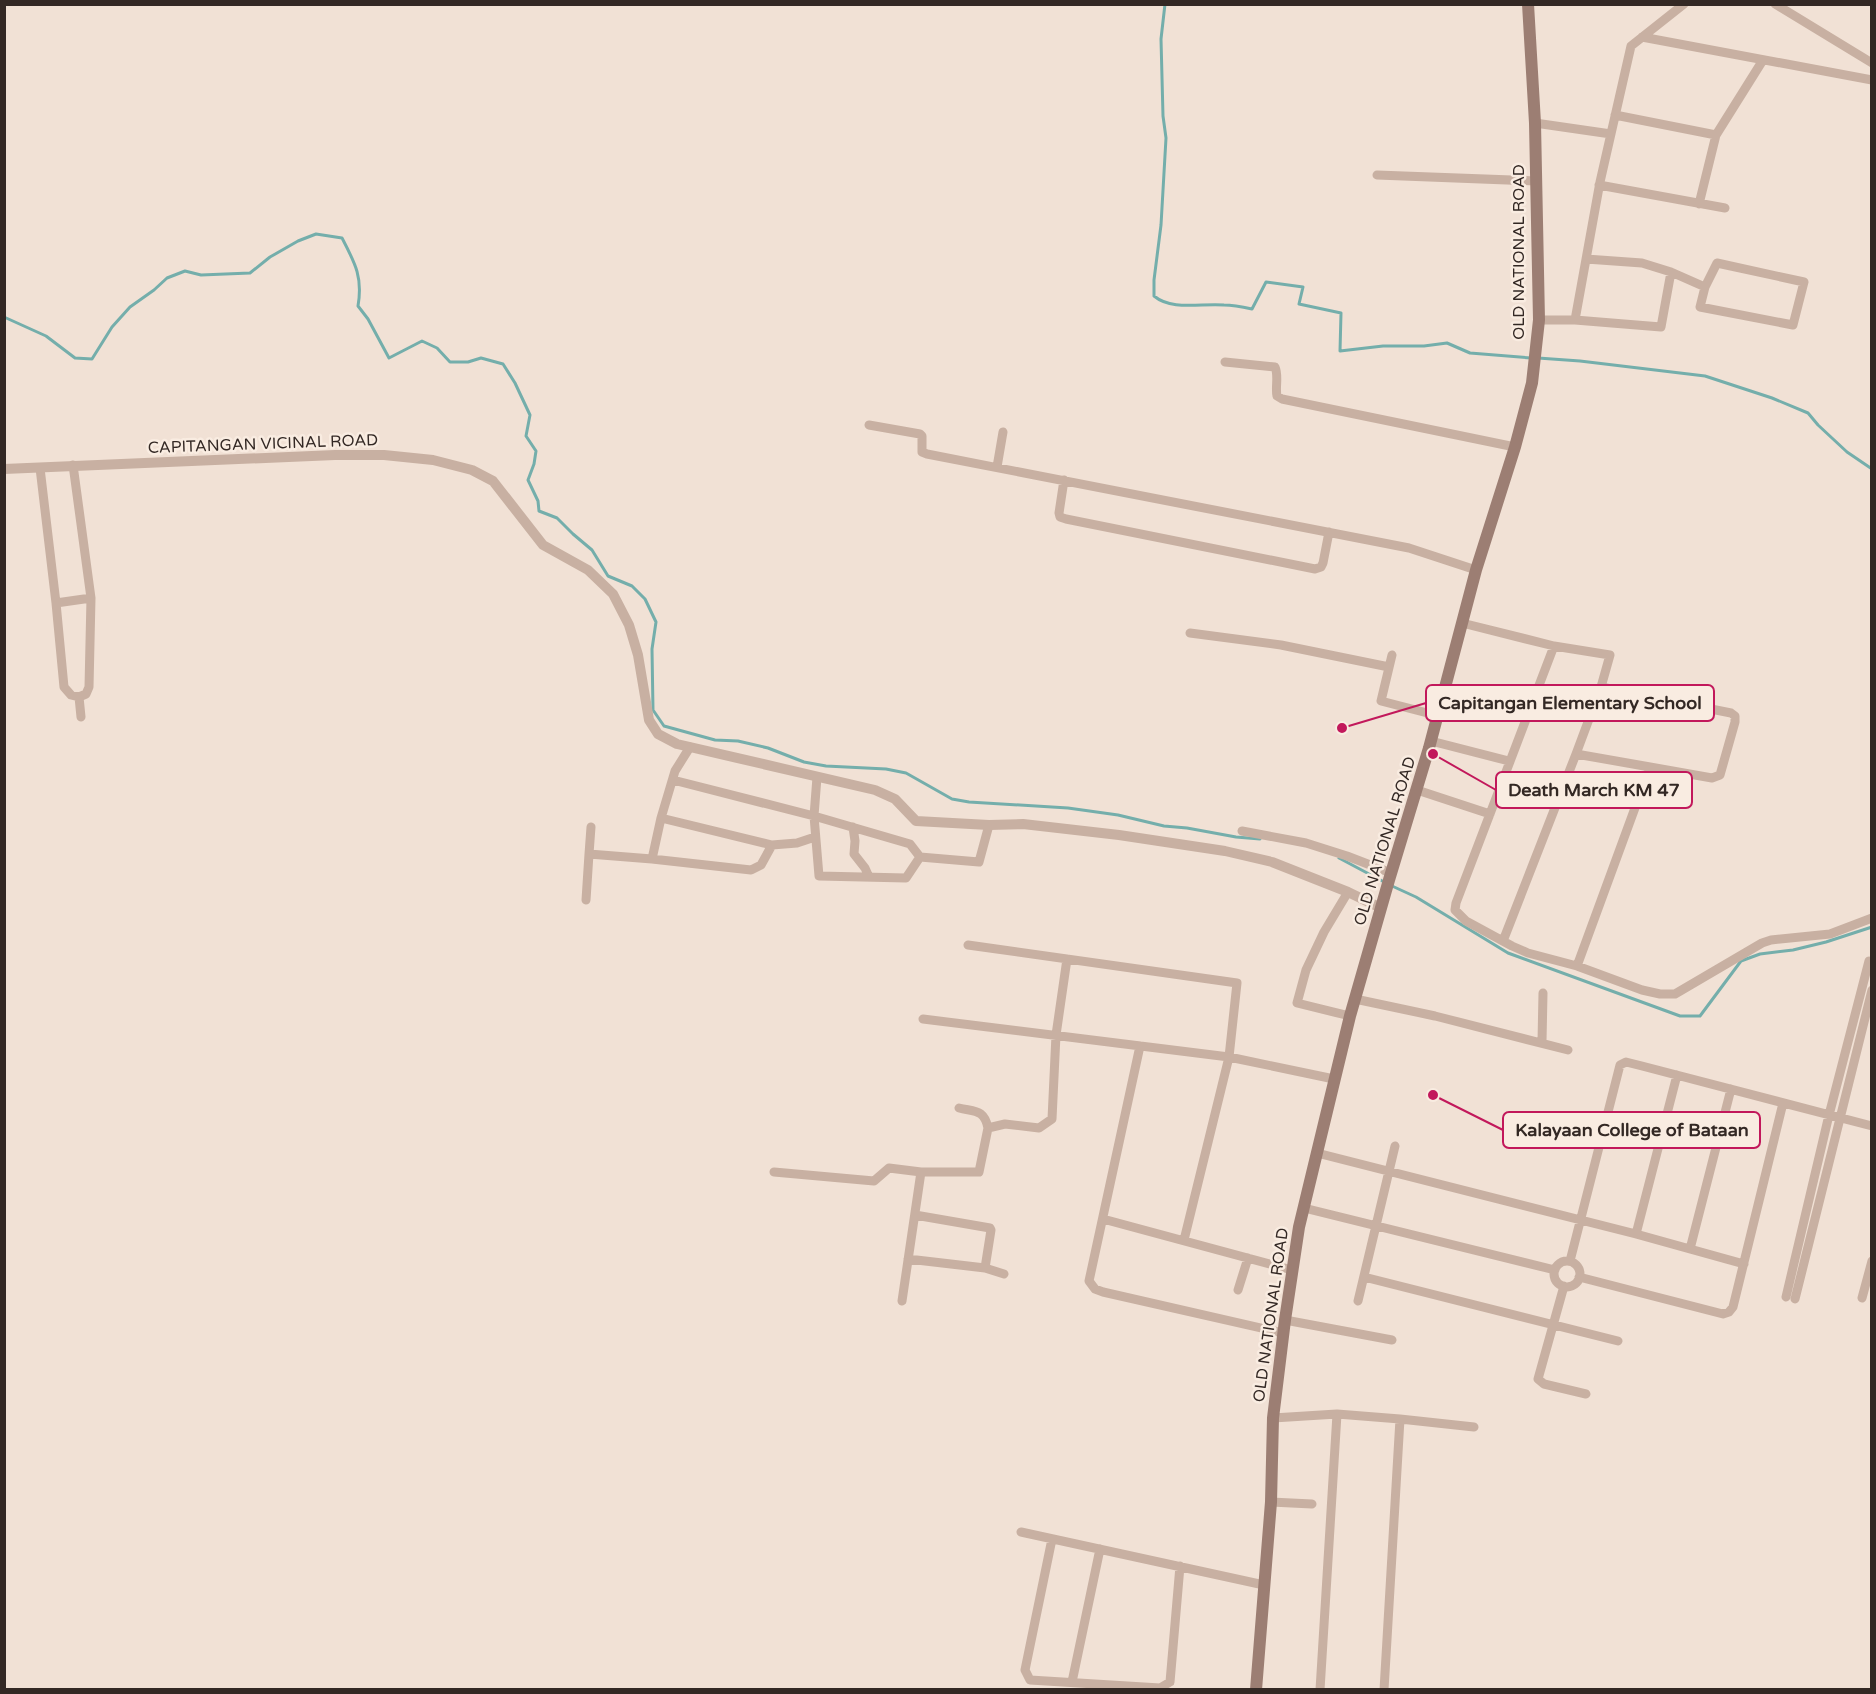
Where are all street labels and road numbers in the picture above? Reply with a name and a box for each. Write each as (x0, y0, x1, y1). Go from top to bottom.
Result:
street label: OLD NATIONAL ROAD (1509, 164, 1529, 340)
street label: CAPITANGAN VICINAL ROAD (147, 430, 379, 458)
street label: OLD NATIONAL ROAD (1350, 754, 1420, 928)
street label: OLD NATIONAL ROAD (1249, 1227, 1293, 1403)

